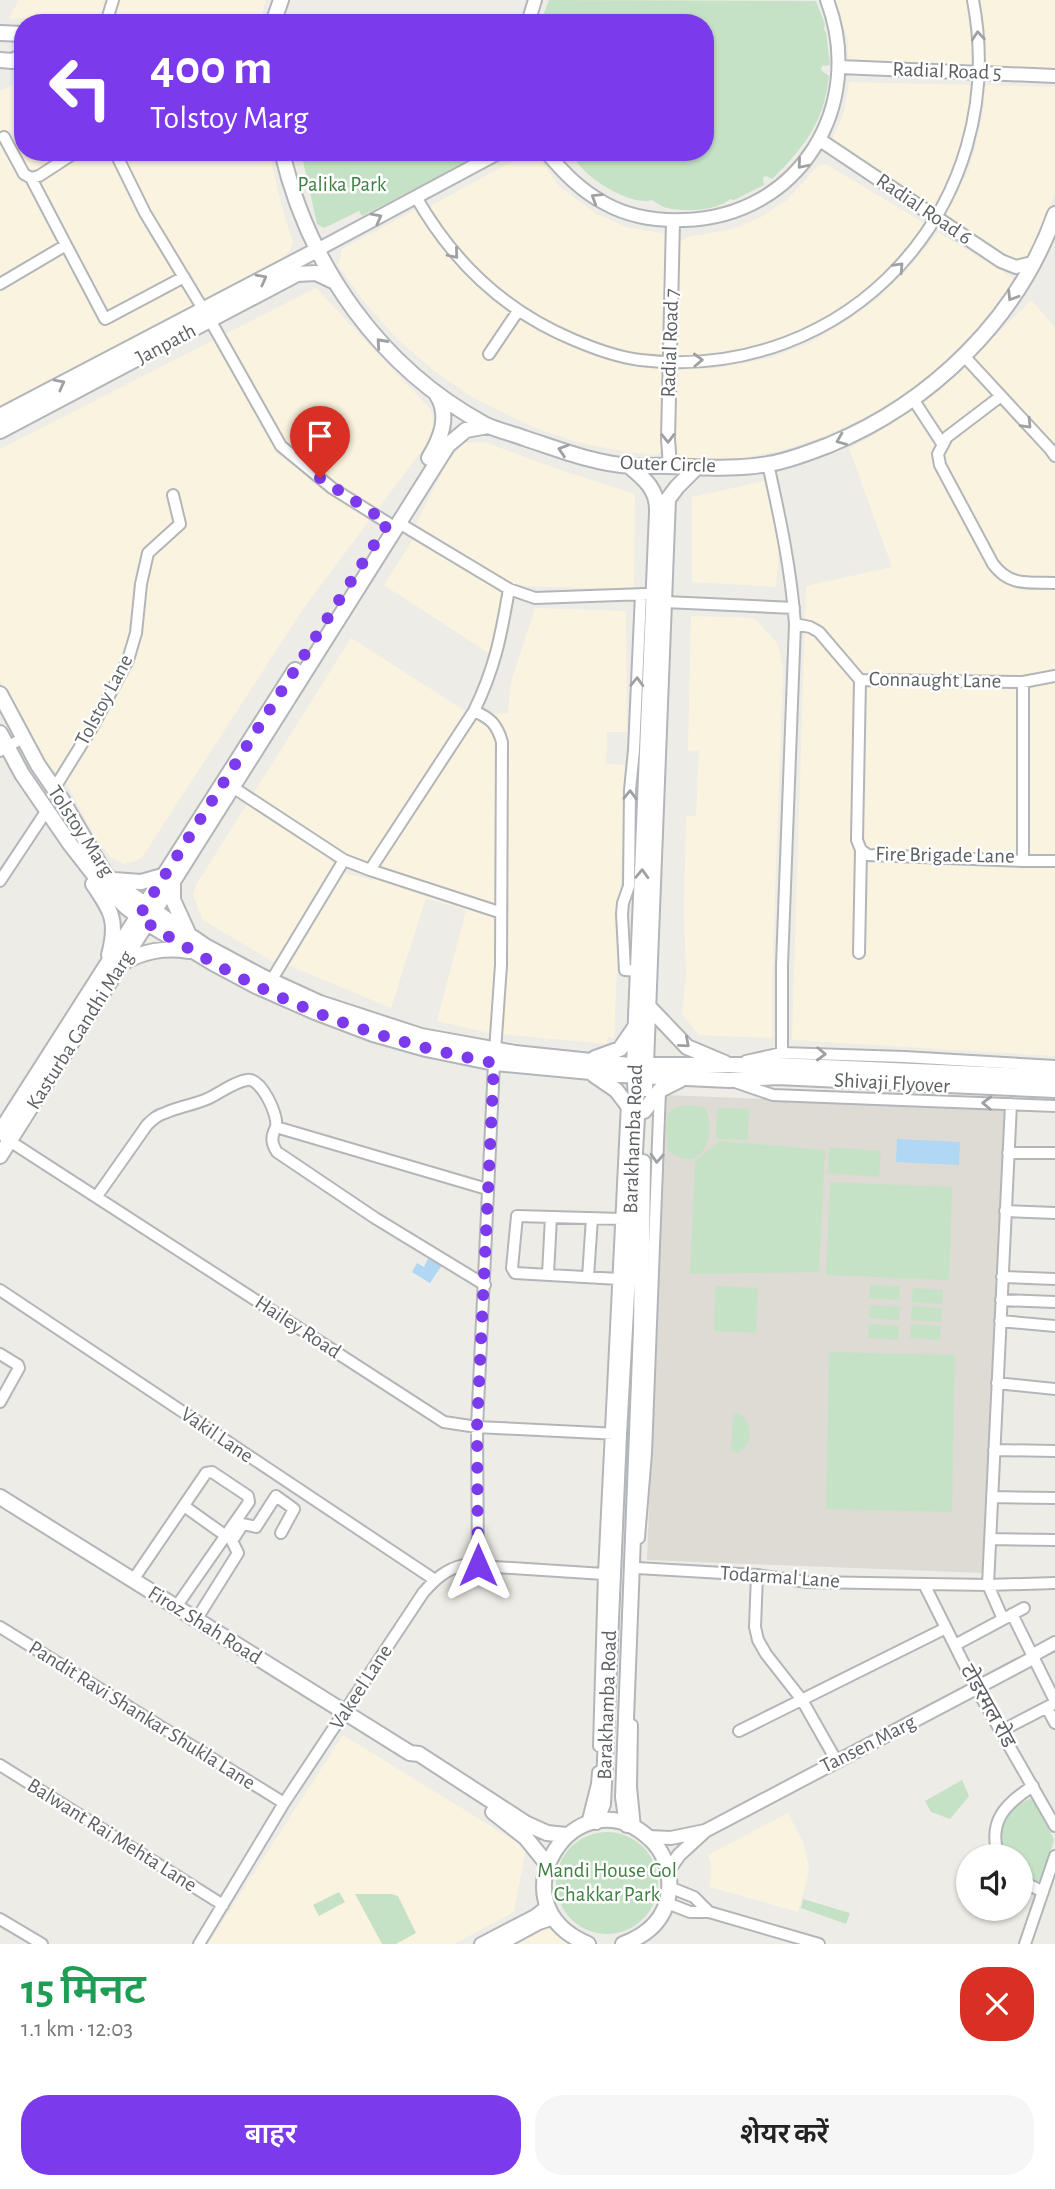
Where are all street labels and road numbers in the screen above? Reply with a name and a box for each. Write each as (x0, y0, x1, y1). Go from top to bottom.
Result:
street label: Radial Road 5 (892, 59, 1002, 83)
street label: Radial Road 6 (872, 169, 976, 249)
street label: Radial Road 7 (658, 288, 682, 398)
street label: Janpath (133, 320, 199, 368)
street label: Outer Circle (620, 452, 716, 476)
street label: Tolstoy Lane (71, 651, 137, 749)
street label: Connaught Lane (869, 668, 1001, 692)
street label: Tolstoy Marg (44, 782, 119, 881)
street label: Fire Brigade Lane (875, 843, 1015, 867)
street label: Kasturba Gandhi Marg (23, 946, 138, 1113)
street label: Barakhamba Road (620, 1064, 646, 1214)
street label: Shivaji Flyover (834, 1069, 951, 1097)
street label: Hailey Road (251, 1292, 345, 1363)
street label: Vakil Lane (177, 1403, 257, 1467)
street label: Todarmal Lane (719, 1562, 841, 1592)
street label: Firoz Shah Road (144, 1582, 266, 1668)
street label: Barakhamba Road (594, 1630, 620, 1780)
street label: Pandit Ravi Shankar Shukla Lane (25, 1636, 259, 1794)
street label: Vakeel Lane (326, 1641, 396, 1733)
street label: टोडरमल रोड (957, 1660, 1021, 1752)
street label: Tansen Marg (817, 1711, 920, 1777)
street label: Balwant Rai Mehta Lane (24, 1774, 200, 1896)

